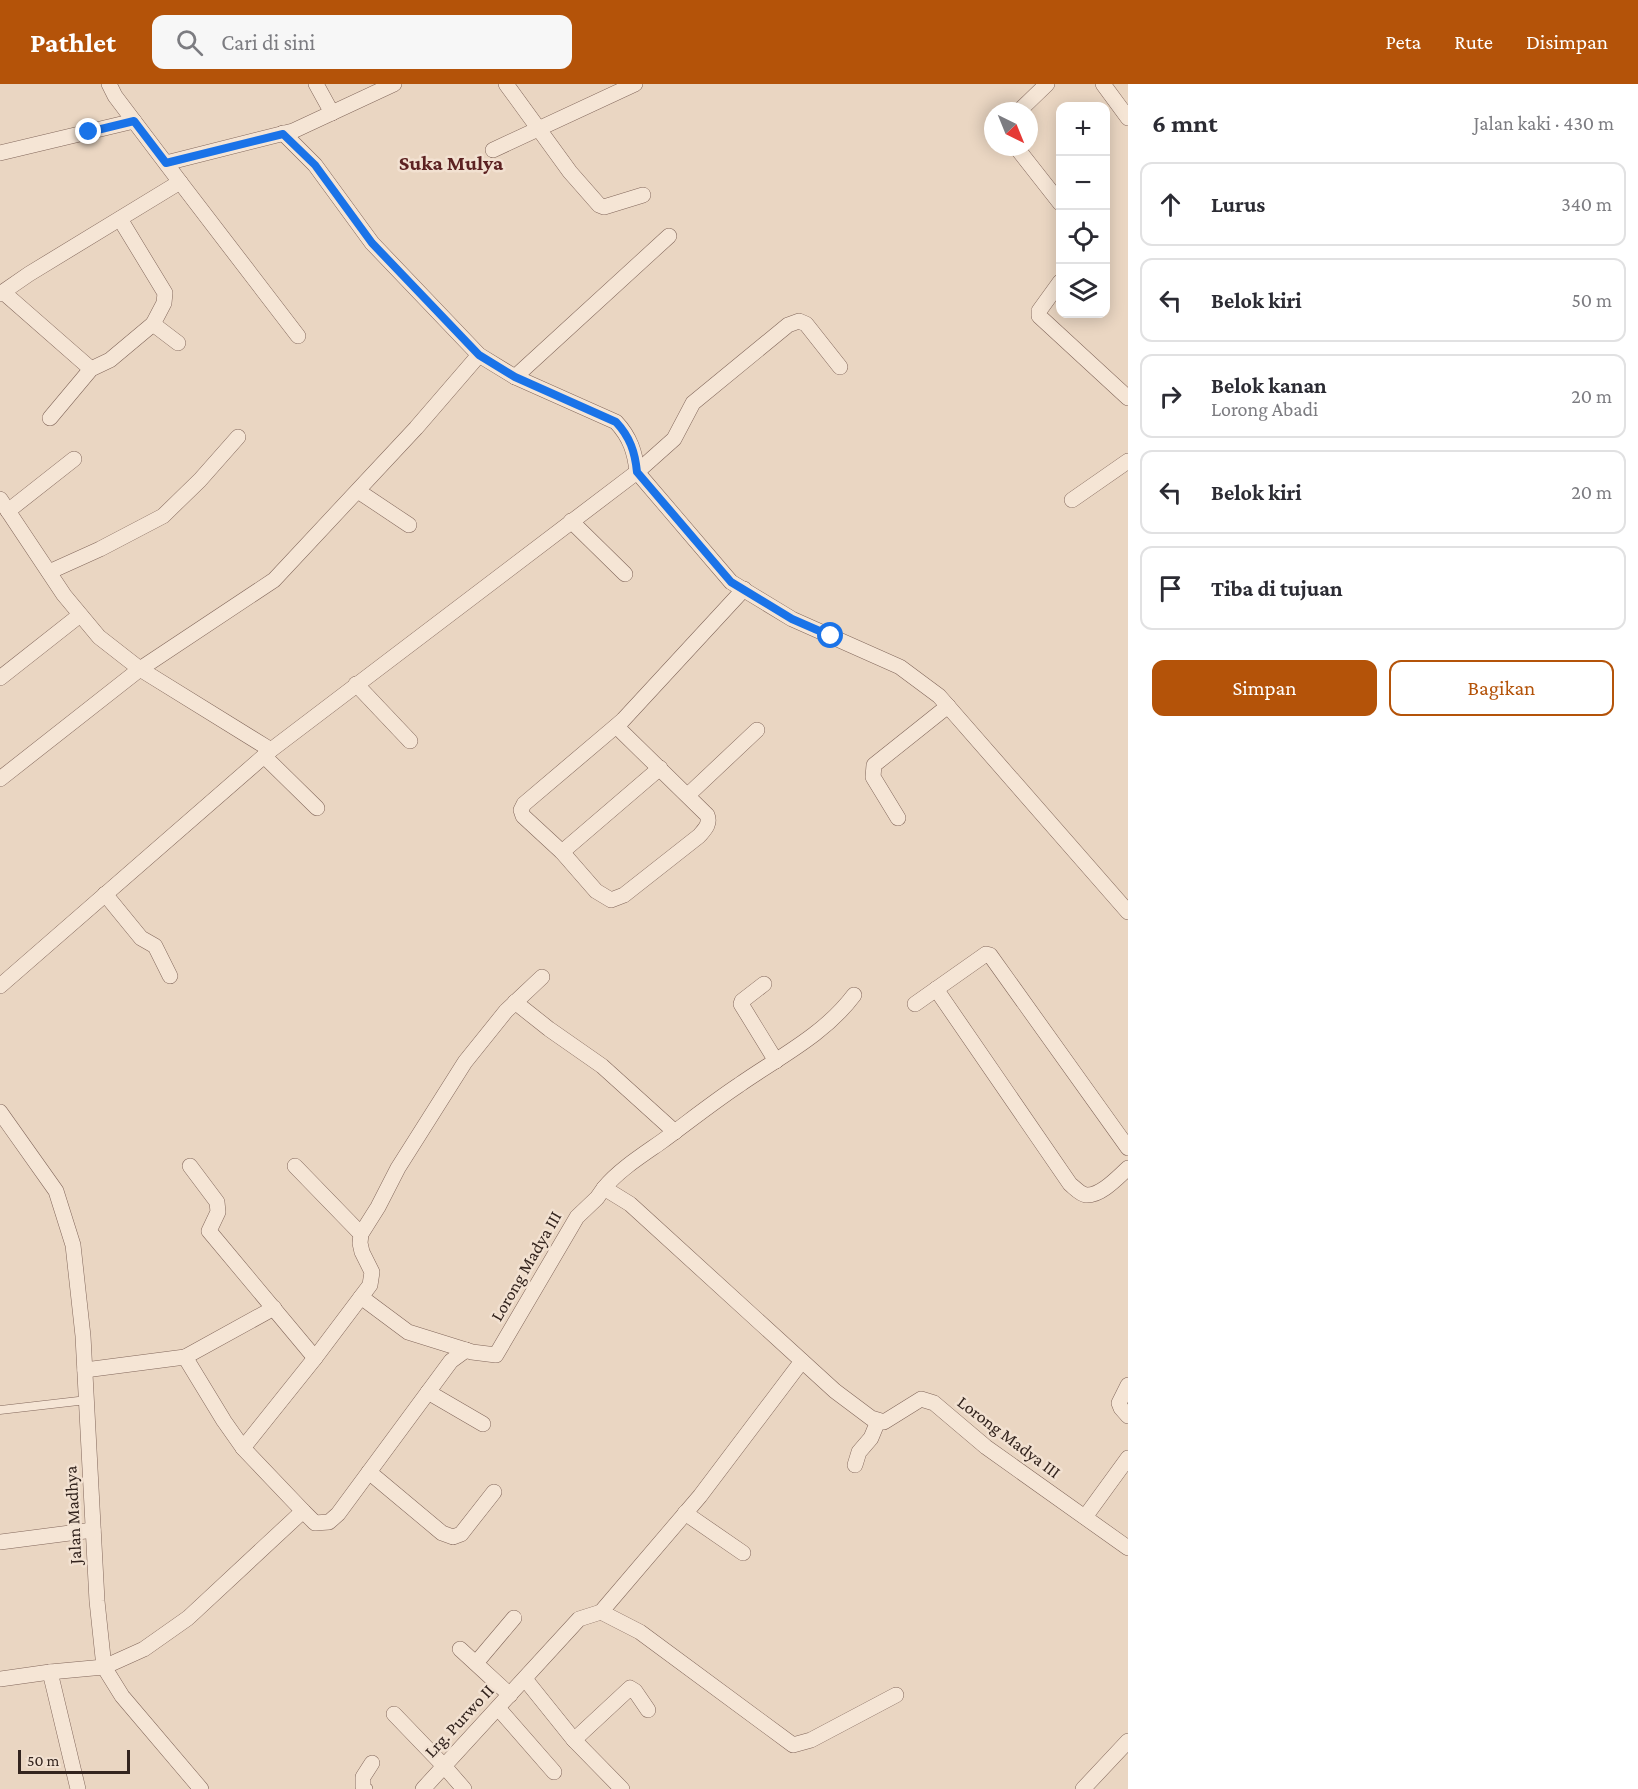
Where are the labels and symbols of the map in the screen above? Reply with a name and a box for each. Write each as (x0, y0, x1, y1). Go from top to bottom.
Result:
north arrow (984, 102, 1038, 156)
route end (75, 118, 101, 144)
district label: Suka Mulya (399, 151, 504, 175)
route start (817, 622, 843, 648)
street label: Lorong Madya III (486, 1207, 566, 1325)
street label: Lorong Madya III (954, 1392, 1064, 1482)
street label: Jalan Madhya (60, 1465, 86, 1567)
street label: Lrg. Purwo II (420, 1680, 498, 1762)
scale bar (18, 1747, 130, 1774)

